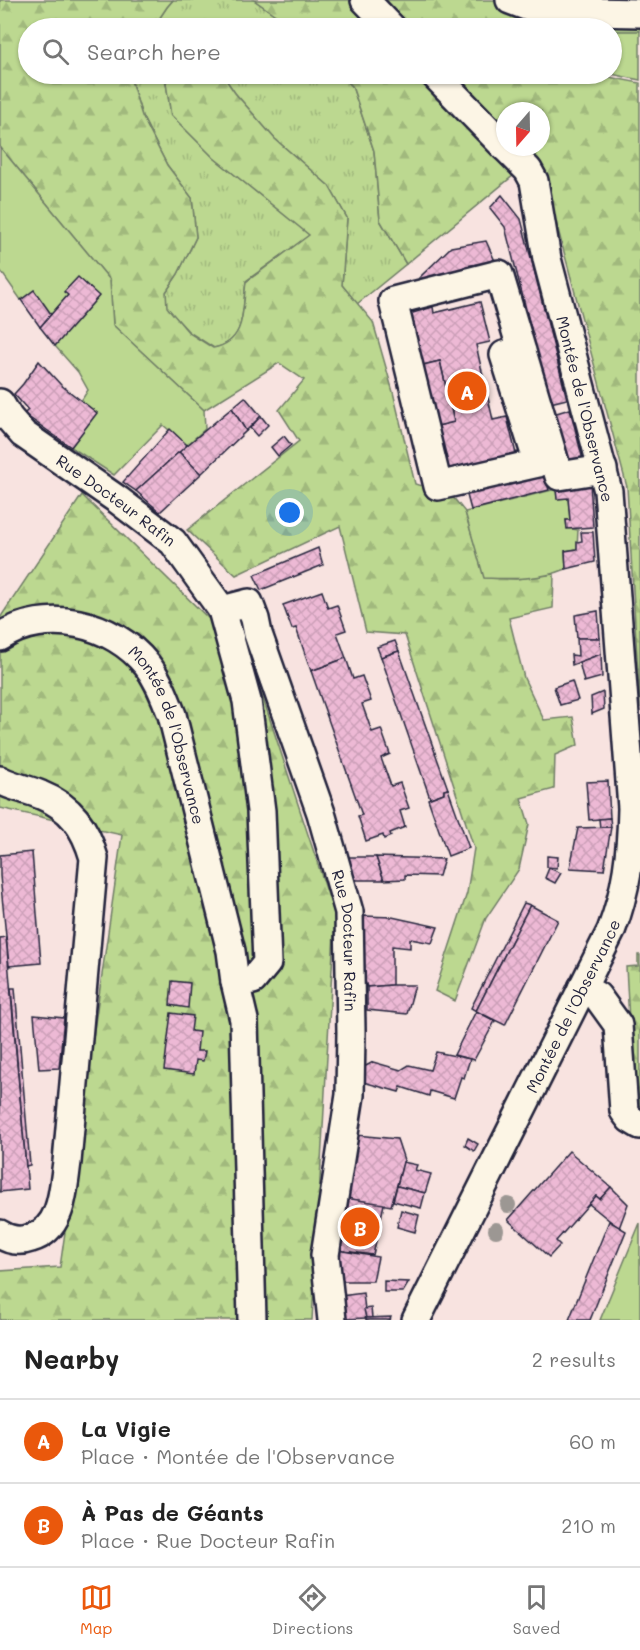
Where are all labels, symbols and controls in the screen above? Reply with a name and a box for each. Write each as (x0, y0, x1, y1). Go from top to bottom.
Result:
search box (18, 18, 622, 84)
icon: search (39, 35, 72, 68)
text: Search here (87, 37, 221, 66)
north arrow (496, 102, 550, 156)
street label: Montée de l'Observance (552, 314, 619, 504)
pin: A (448, 368, 486, 414)
street label: Rue Docteur Rafin (52, 449, 180, 551)
your location (275, 498, 304, 527)
street label: Montée de l'Observance (124, 641, 210, 826)
street label: Rue Docteur Rafin (328, 867, 362, 1012)
street label: Montée de l'Observance (521, 916, 624, 1096)
pin: B (340, 1204, 380, 1250)
text: Nearby (24, 1342, 119, 1376)
text: 2 results (532, 1346, 616, 1372)
text: La Vigie (81, 1414, 171, 1443)
text: A (37, 1428, 50, 1454)
text: 60 m (569, 1428, 616, 1454)
text: Place · Montée de l'Observance (81, 1443, 395, 1469)
text: À Pas de Géants (81, 1498, 264, 1527)
text: B (37, 1512, 50, 1538)
text: 210 m (561, 1512, 616, 1538)
text: Place · Rue Docteur Rafin (81, 1527, 335, 1553)
tab: Map (80, 1581, 113, 1638)
tab: Directions (272, 1581, 353, 1638)
tab: Saved (513, 1581, 560, 1638)

